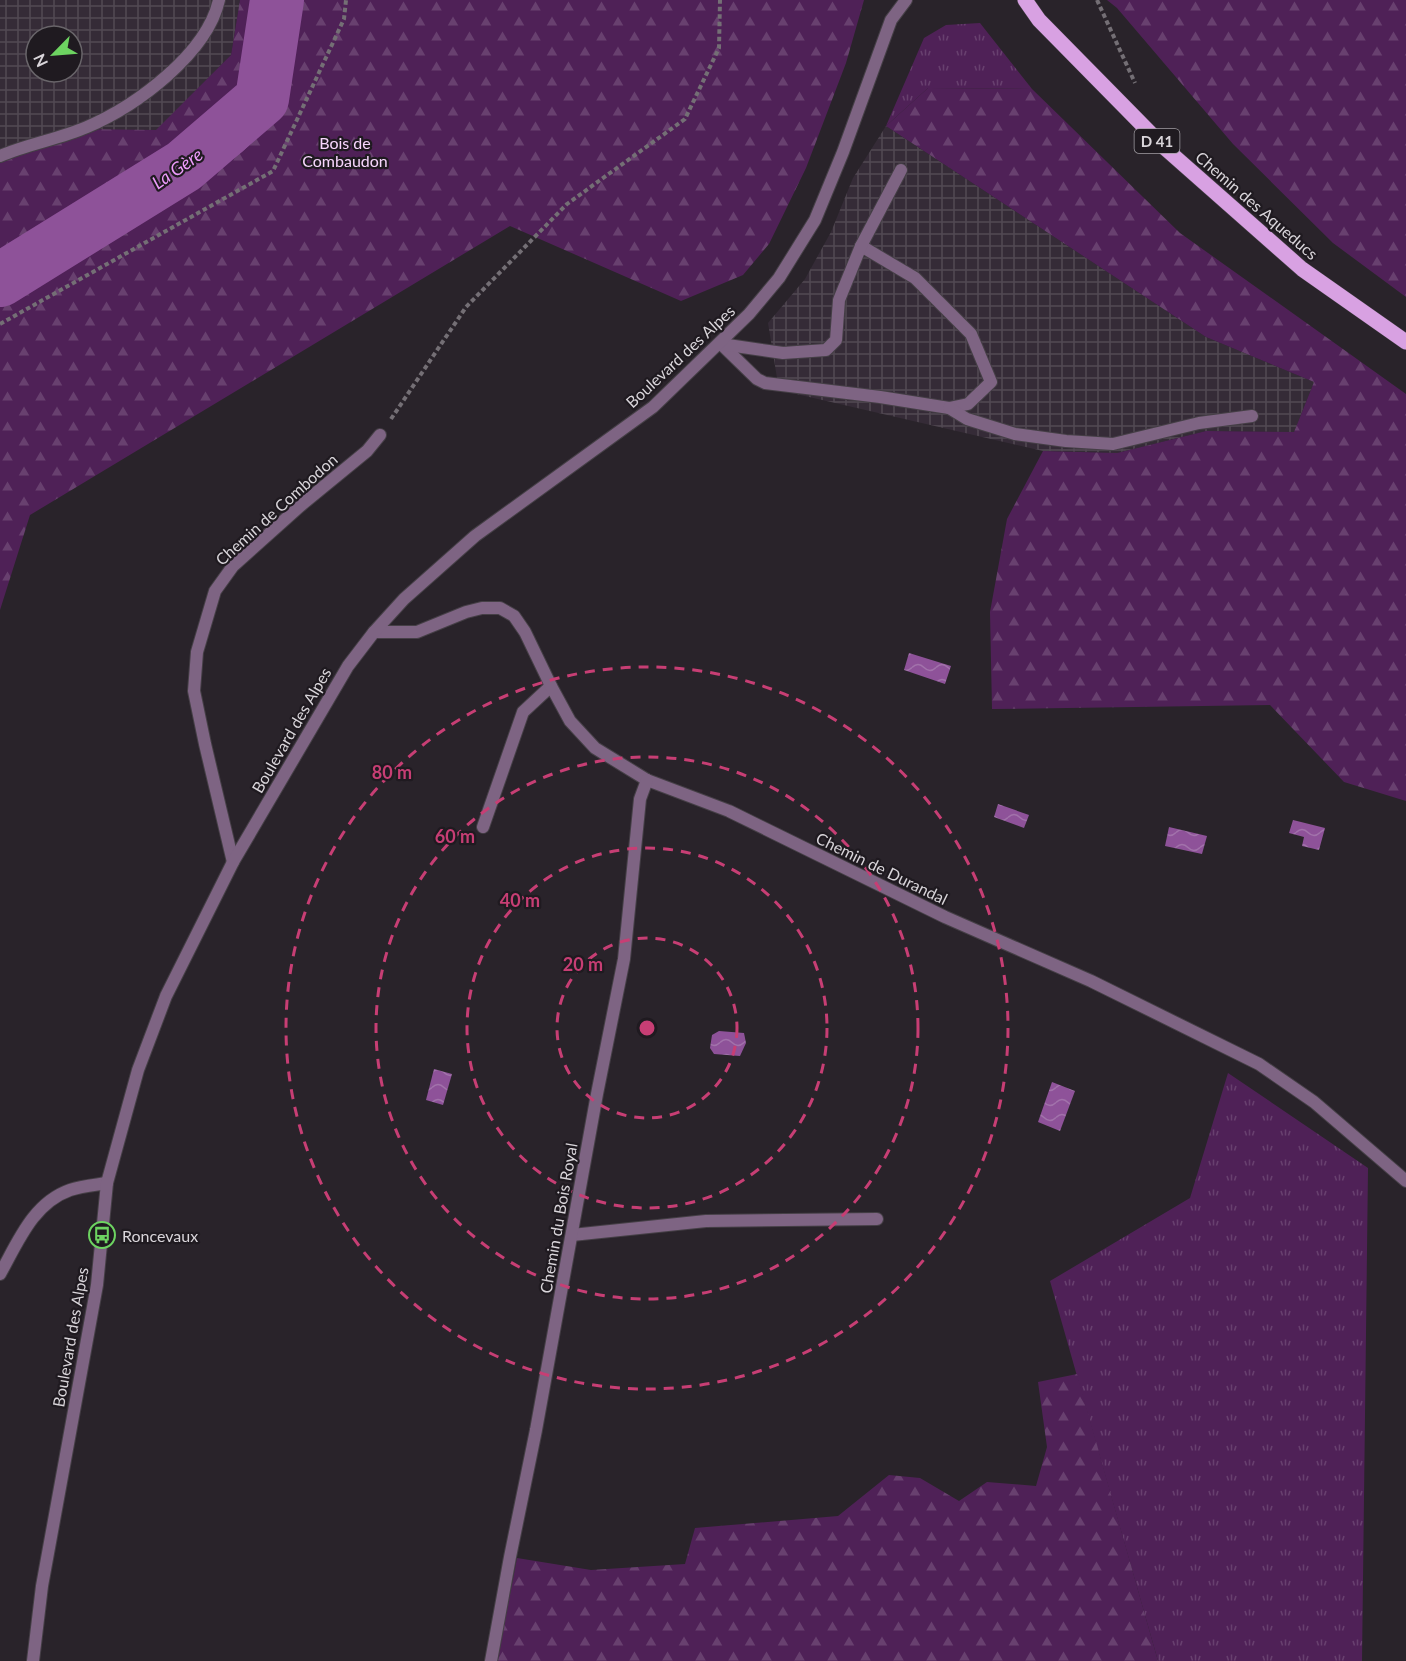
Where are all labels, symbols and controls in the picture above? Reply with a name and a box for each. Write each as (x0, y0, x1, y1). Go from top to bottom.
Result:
north arrow (24, 24, 84, 84)
text: N (29, 51, 51, 70)
road number: D 41 (1134, 129, 1180, 153)
park label: Bois de Combaudon (302, 133, 388, 170)
water label: La Gère (147, 143, 207, 193)
street label: Chemin des Aqueducs (1192, 147, 1322, 263)
street label: Boulevard des Alpes (622, 301, 738, 411)
street label: Chemin de Combodon (211, 449, 341, 569)
street label: Boulevard des Alpes (247, 664, 335, 796)
text: 80 m (372, 761, 412, 783)
text: 60 m (435, 825, 475, 847)
street label: Chemin de Durandal (813, 828, 951, 908)
text: 40 m (500, 889, 540, 911)
text: 20 m (563, 953, 603, 975)
centre of rings (637, 1018, 657, 1038)
street label: Chemin du Bois Royal (535, 1141, 581, 1295)
bus stop icon: Roncevaux (87, 1220, 117, 1250)
place label: Roncevaux (122, 1226, 198, 1245)
street label: Boulevard des Alpes (48, 1266, 92, 1408)

